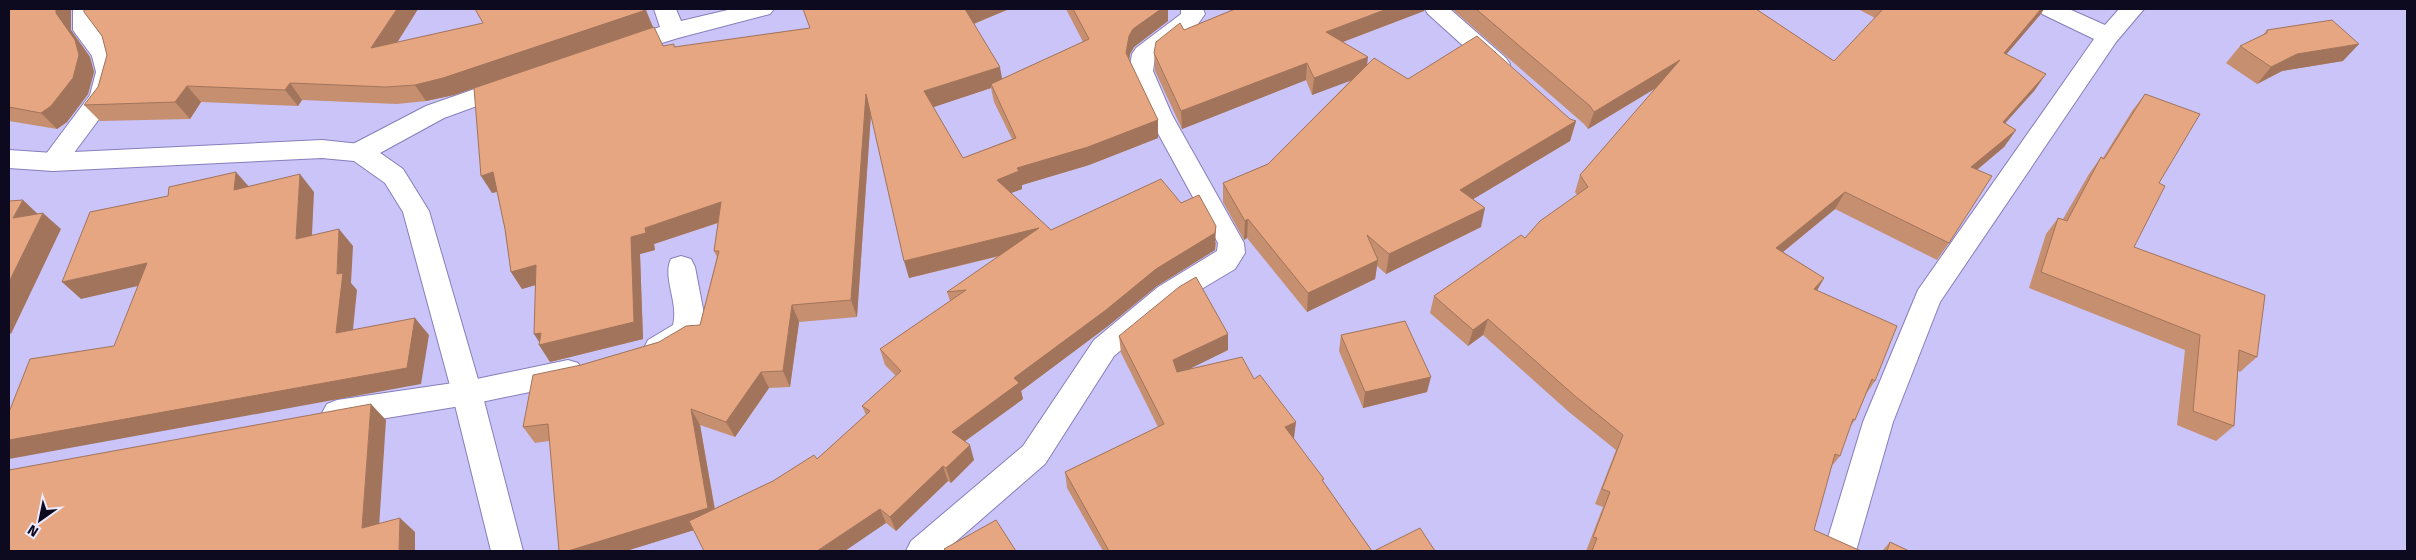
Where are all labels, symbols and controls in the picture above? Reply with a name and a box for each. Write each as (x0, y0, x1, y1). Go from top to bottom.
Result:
north arrow (15, 495, 65, 545)
text: N (25, 521, 42, 540)

